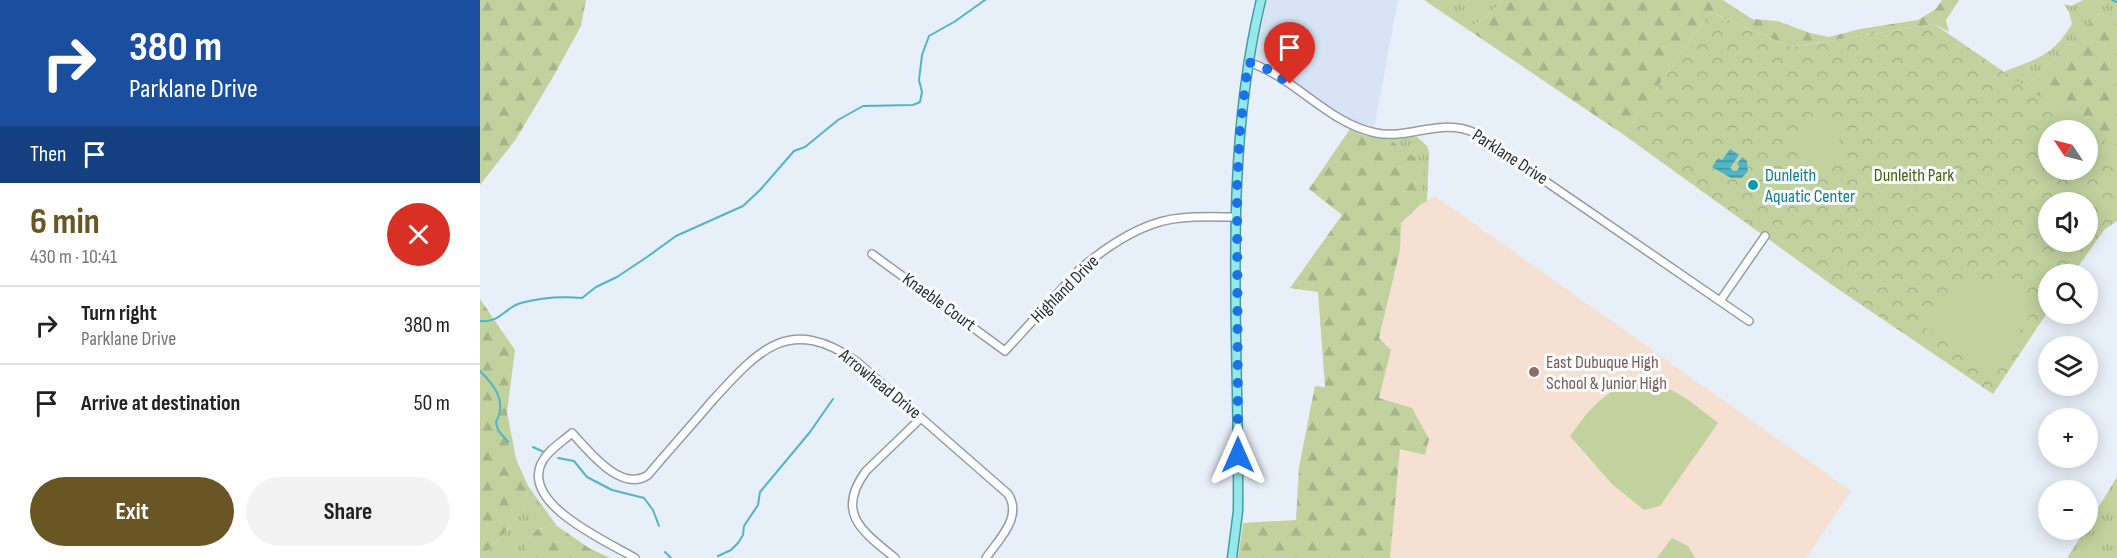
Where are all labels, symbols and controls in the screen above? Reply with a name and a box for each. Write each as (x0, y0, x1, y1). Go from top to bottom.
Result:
text: 380 m (129, 22, 222, 73)
pin (1264, 22, 1315, 84)
icon: right (30, 24, 108, 102)
icon: arrive (1273, 31, 1306, 64)
text: Parklane Drive (129, 73, 258, 105)
north arrow (2038, 120, 2098, 180)
map controls (2038, 120, 2098, 540)
street label: Parklane Drive (1468, 125, 1552, 189)
icon: arrive (78, 138, 111, 171)
text: Then (30, 141, 66, 168)
place label: Dunleith Aquatic Center (1764, 165, 1855, 207)
park label: Dunleith Park (1874, 165, 1954, 186)
marker: Dunleith Aquatic Center (1746, 178, 1760, 192)
button: sound (2038, 192, 2098, 252)
text: 6 min (30, 201, 100, 244)
button: close (387, 203, 450, 266)
text: 430 m · 10:41 (30, 245, 117, 269)
street label: Highland Drive (1027, 251, 1103, 327)
button: search (2038, 264, 2098, 324)
street label: Knaeble Court (898, 268, 980, 336)
text: Turn right (81, 300, 157, 327)
icon: right (30, 309, 63, 342)
text: 380 m (404, 312, 450, 339)
text: Parklane Drive (81, 327, 176, 351)
button: layers (2038, 336, 2098, 396)
street label: Arrowhead Drive (834, 344, 925, 423)
place label: East Dubuque High School & Junior High (1546, 352, 1667, 394)
marker: East Dubuque High School & Junior High (1527, 365, 1541, 379)
icon: arrive (30, 387, 63, 420)
text: Arrive at destination (81, 390, 240, 417)
text: 50 m (414, 390, 450, 417)
button: + (2038, 408, 2098, 468)
position arrow (1206, 423, 1270, 487)
button: Exit (30, 477, 234, 546)
button: Share (246, 477, 450, 546)
button: − (2038, 480, 2098, 540)

